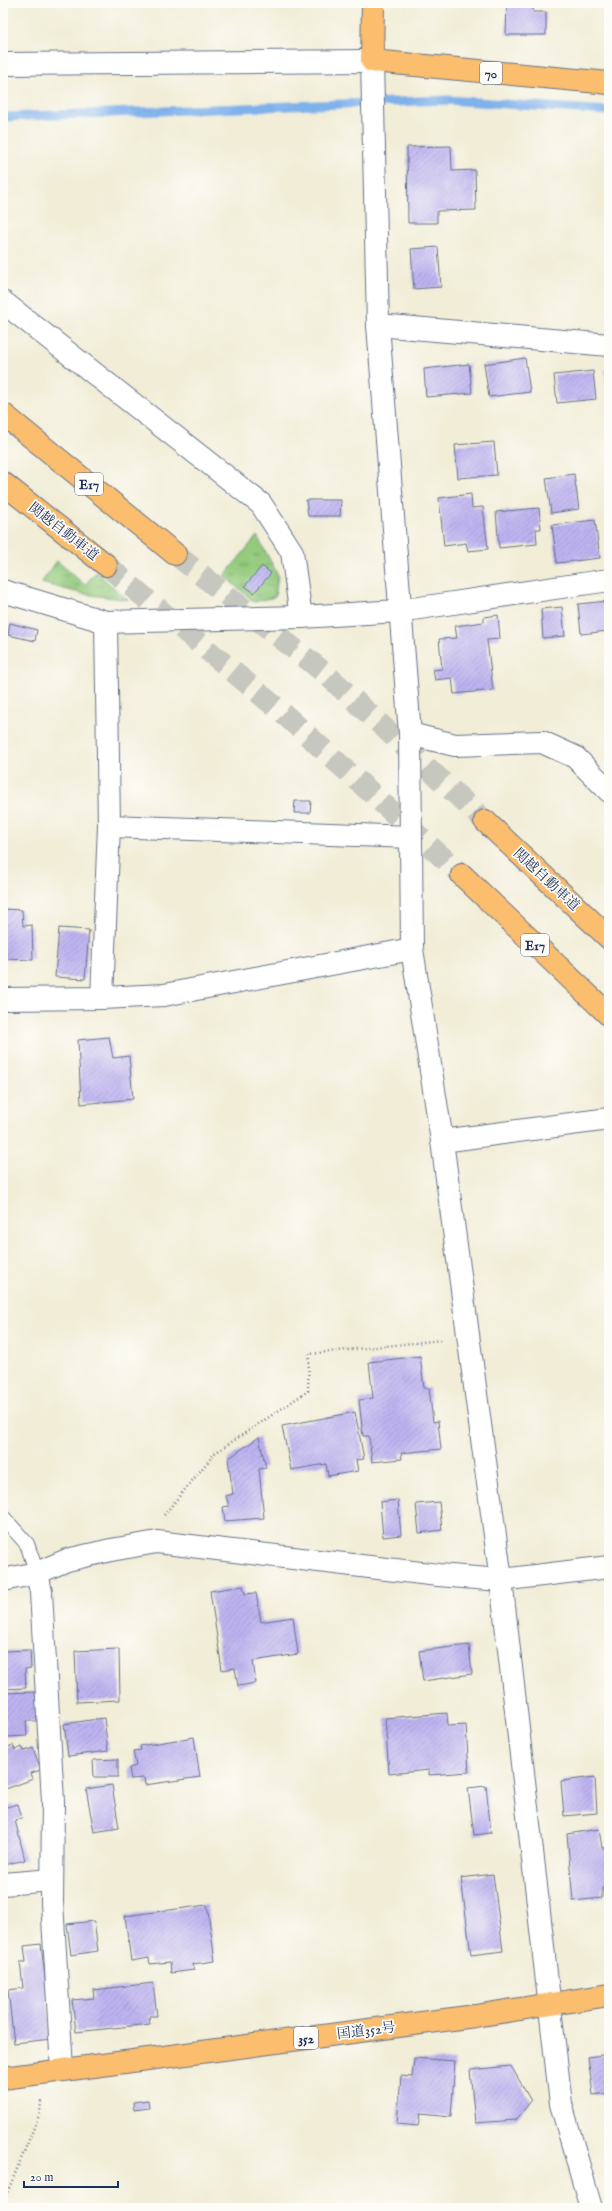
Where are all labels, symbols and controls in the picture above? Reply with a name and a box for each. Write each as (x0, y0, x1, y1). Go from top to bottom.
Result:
road number: 70 (480, 62, 502, 84)
road number: E17 (75, 473, 103, 495)
street label: 関越自動車道 (25, 499, 102, 565)
street label: 関越自動車道 (509, 845, 583, 915)
road number: E17 (521, 934, 549, 956)
street label: 国道352号 (336, 2018, 396, 2044)
road number: 352 (294, 2027, 318, 2049)
scale bar (24, 2163, 118, 2189)
text: 20 m (30, 2170, 53, 2185)

